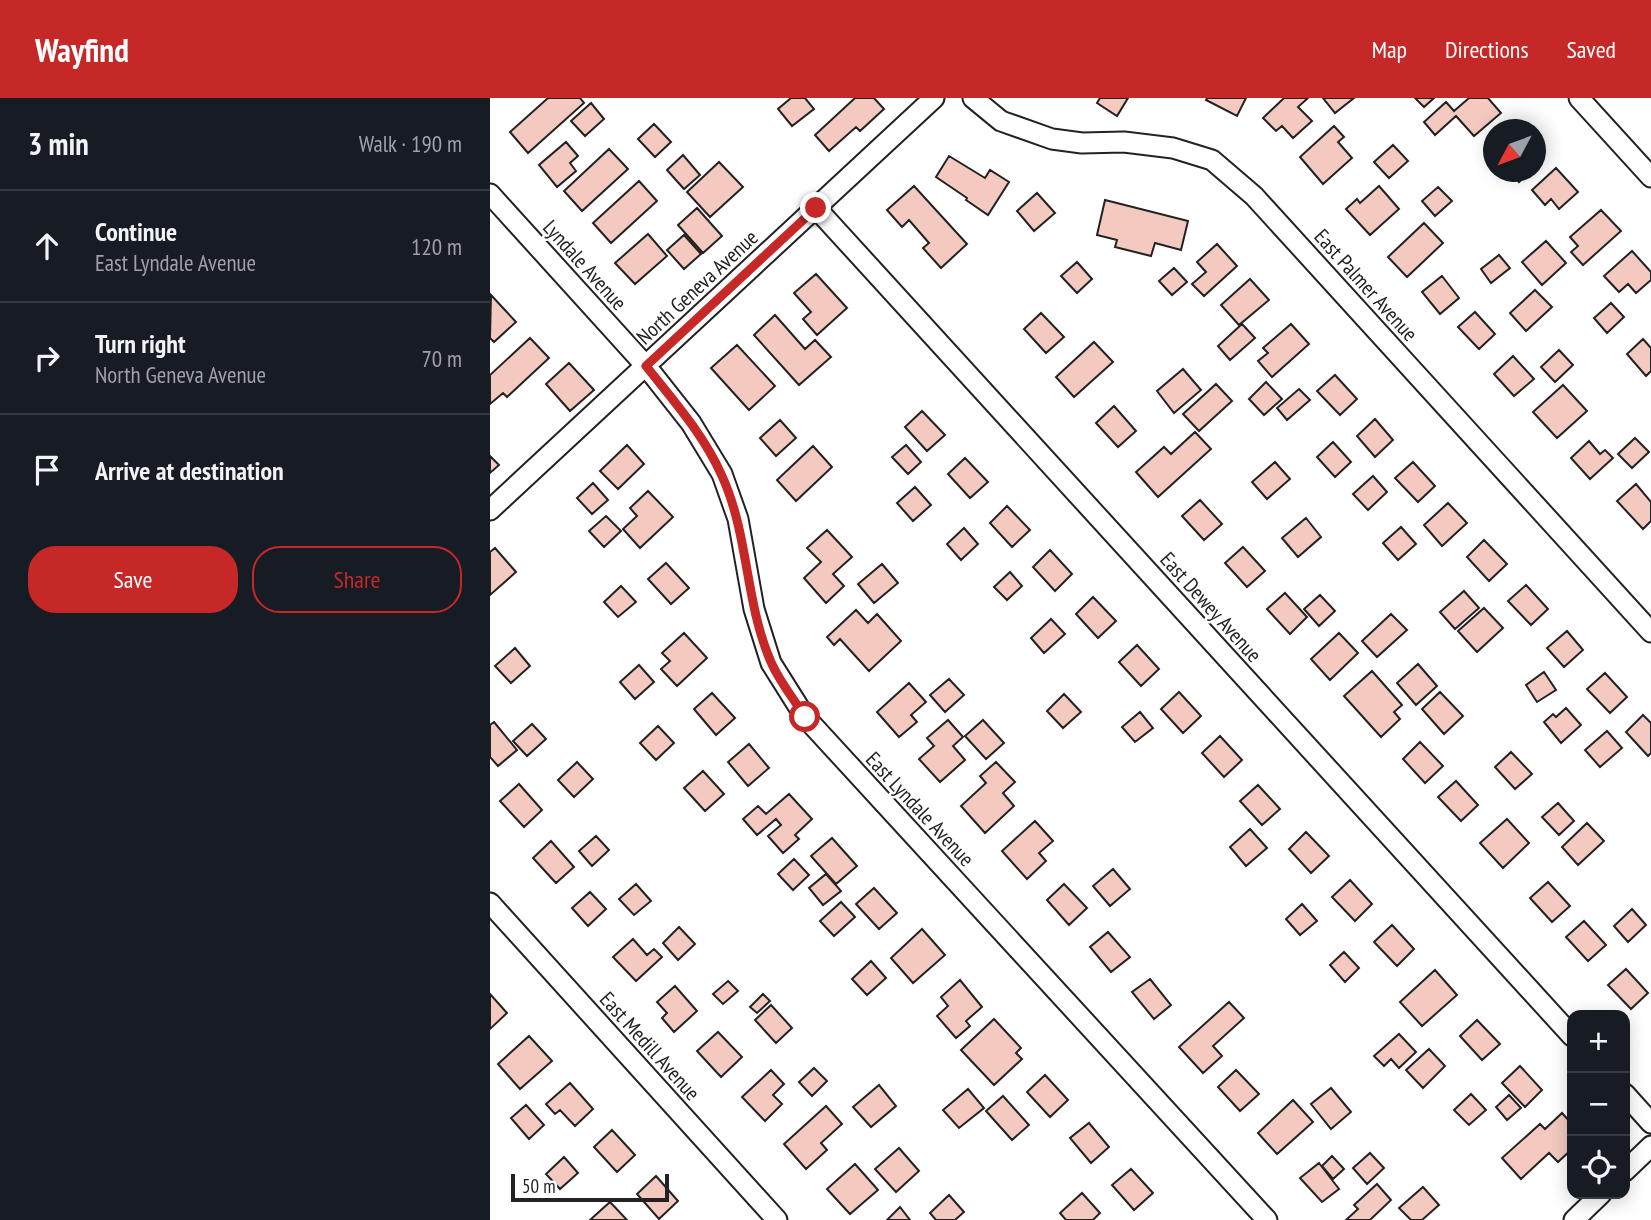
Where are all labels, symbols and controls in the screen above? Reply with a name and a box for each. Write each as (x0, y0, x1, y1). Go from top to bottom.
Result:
text: Wayfind (35, 28, 129, 71)
text: Map (1372, 34, 1407, 65)
text: Directions (1445, 34, 1529, 65)
text: Saved (1567, 34, 1616, 65)
north arrow (1483, 119, 1546, 182)
text: 3 min (28, 124, 89, 163)
text: Walk · 190 m (359, 129, 462, 158)
route end (800, 192, 831, 223)
street label: Lyndale Avenue (537, 214, 633, 316)
text: Continue (95, 215, 177, 248)
street label: East Palmer Avenue (1308, 223, 1424, 347)
street label: North Geneva Avenue (631, 224, 763, 350)
icon: ahead (28, 227, 66, 265)
text: 120 m (411, 232, 462, 261)
text: East Lyndale Avenue (95, 248, 256, 277)
text: Turn right (95, 327, 186, 360)
icon: right (28, 339, 66, 377)
text: 70 m (421, 344, 462, 373)
text: North Geneva Avenue (95, 360, 266, 389)
icon: arrive (28, 451, 66, 489)
text: Arrive at destination (95, 454, 284, 487)
button: Save (28, 546, 238, 613)
button: Share (252, 546, 462, 613)
street label: East Dewey Avenue (1154, 546, 1268, 668)
route start (789, 701, 820, 732)
street label: East Lyndale Avenue (860, 746, 980, 872)
street label: East Medill Avenue (594, 986, 706, 1106)
map controls (1567, 1010, 1630, 1199)
button: + (1567, 1010, 1630, 1073)
button: − (1567, 1073, 1630, 1136)
button: locate (1567, 1136, 1630, 1199)
scale bar (511, 1171, 668, 1203)
text: 50 m (522, 1174, 556, 1198)

